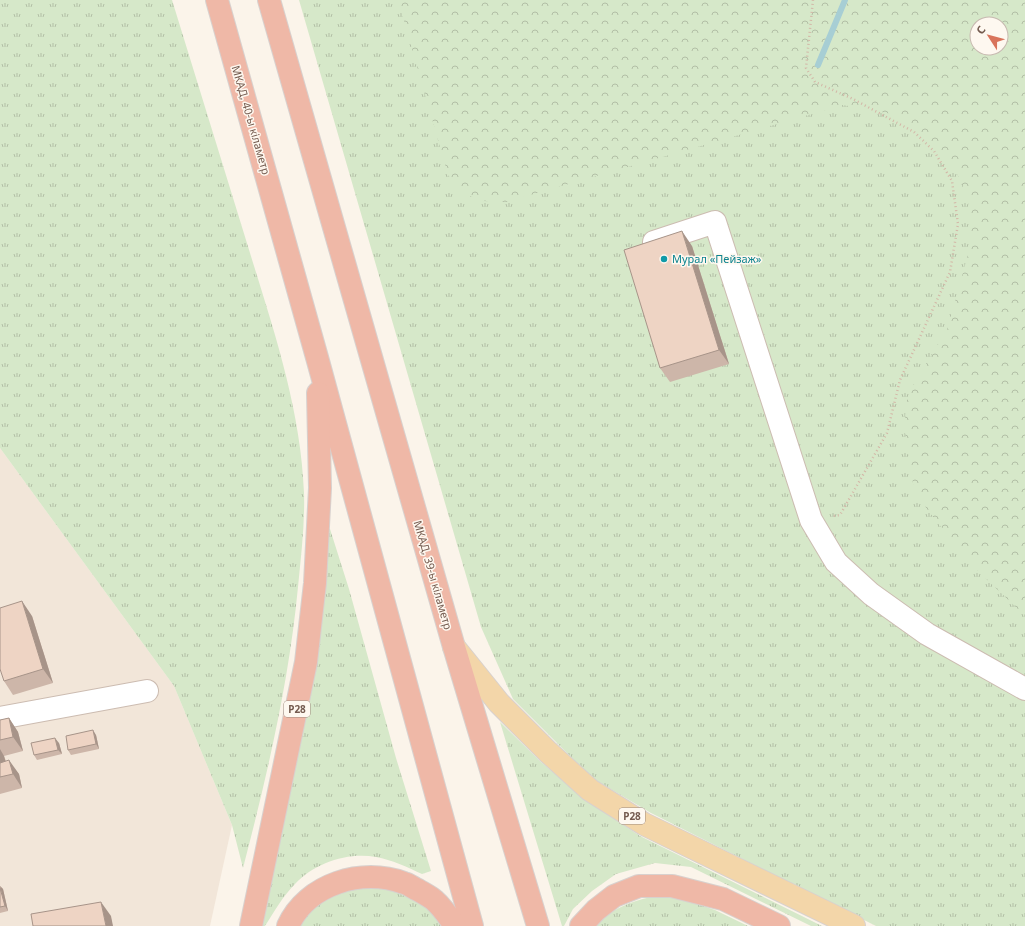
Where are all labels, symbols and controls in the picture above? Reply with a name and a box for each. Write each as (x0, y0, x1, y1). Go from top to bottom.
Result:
north arrow (969, 16, 1009, 56)
text: С (972, 23, 989, 37)
street label: МКАД, 40-ы кіламетр (229, 64, 274, 176)
place label: Мурал «Пейзаж» (672, 251, 762, 266)
marker: Мурал «Пейзаж» (659, 254, 669, 264)
street label: МКАД, 39-ы кіламетр (411, 519, 456, 631)
road number: Р28 (284, 701, 310, 717)
road number: Р28 (619, 808, 645, 824)

